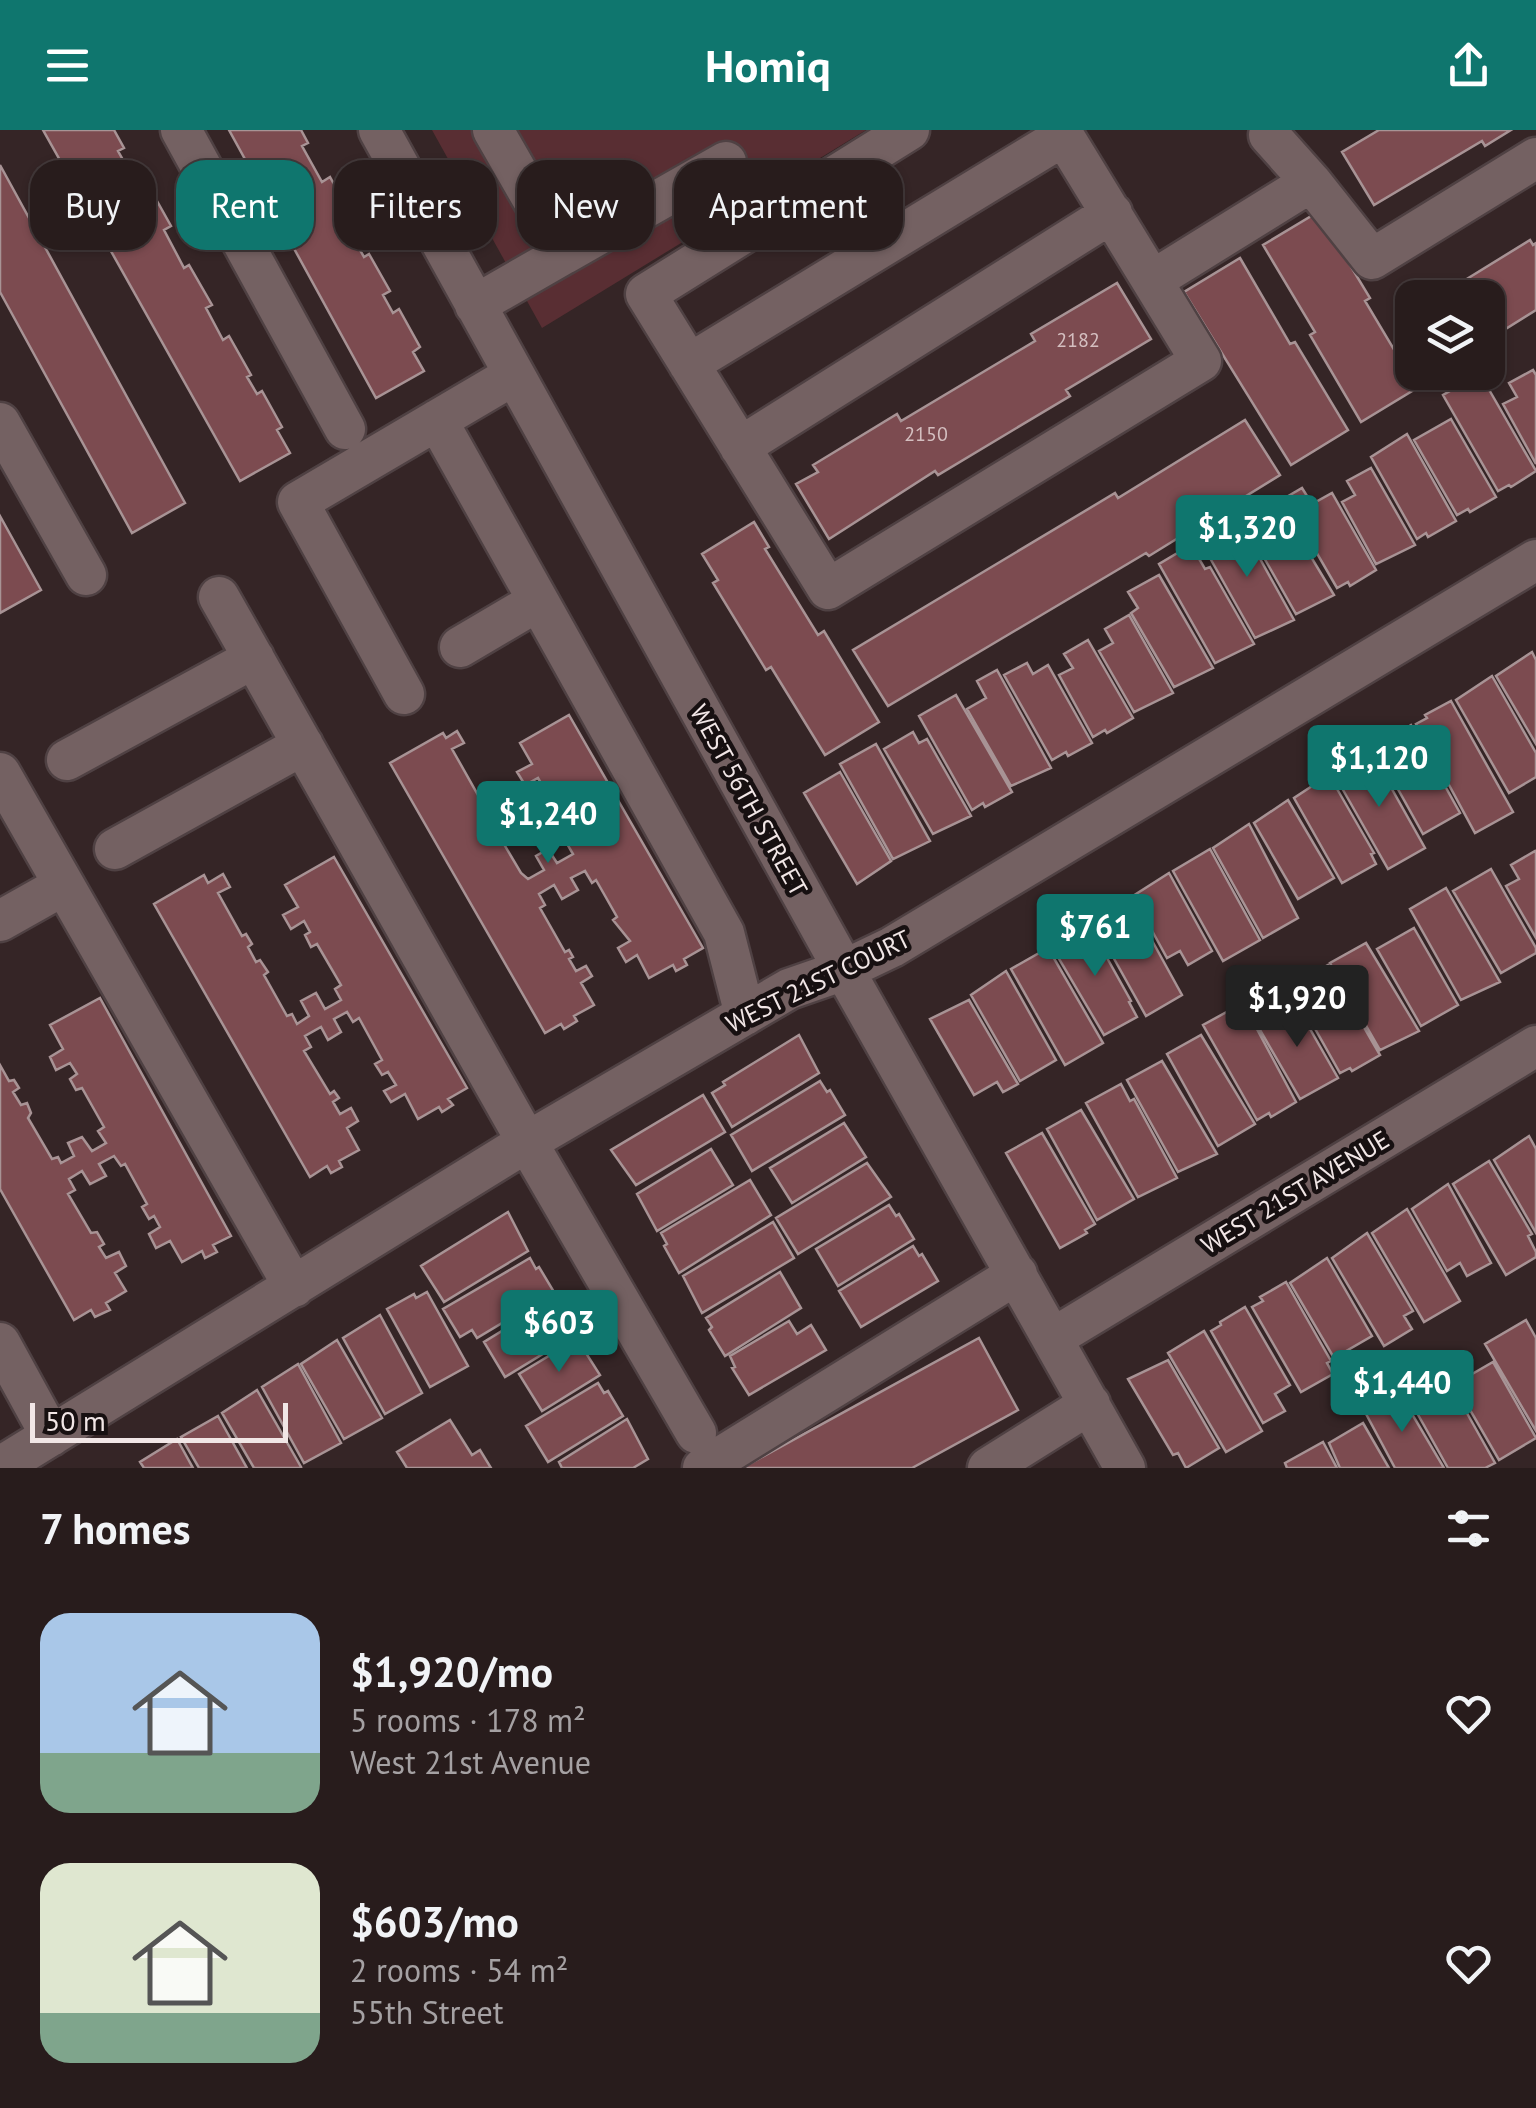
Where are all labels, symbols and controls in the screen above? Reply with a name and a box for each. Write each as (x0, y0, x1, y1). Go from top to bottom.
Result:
text: Homiq (705, 36, 831, 94)
icon: menu (40, 38, 95, 93)
icon: share (1441, 38, 1496, 93)
chip: Buy (30, 160, 156, 250)
chip: Rent (176, 160, 314, 250)
chip: Filters (334, 160, 497, 250)
chip: New (517, 160, 654, 250)
chip: Apartment (674, 160, 903, 250)
map controls (1395, 280, 1505, 390)
button: layers (1395, 280, 1505, 390)
house number: 2182 (1056, 327, 1100, 353)
house number: 2150 (904, 421, 948, 447)
pin: $1,320 (1166, 495, 1328, 580)
text: $1,320 (1198, 506, 1296, 548)
street label: WEST 56TH STREET (683, 699, 815, 902)
pin: $1,120 (1298, 725, 1460, 810)
text: $1,120 (1330, 736, 1428, 778)
pin: $1,240 (467, 781, 629, 866)
text: $1,240 (499, 792, 597, 834)
pin: $761 (1036, 894, 1154, 979)
text: $761 (1059, 905, 1131, 947)
street label: WEST 21ST COURT (721, 922, 916, 1039)
pin: $1,920 (1216, 965, 1378, 1050)
text: $1,920 (1248, 976, 1346, 1018)
street label: WEST 21ST AVENUE (1195, 1123, 1395, 1261)
pin: $603 (500, 1290, 618, 1375)
text: $603 (523, 1301, 595, 1343)
pin: $1,440 (1321, 1350, 1483, 1435)
text: $1,440 (1353, 1361, 1451, 1403)
scale bar (30, 1398, 288, 1442)
text: 50 m (45, 1402, 106, 1439)
text: 7 homes (40, 1501, 191, 1556)
icon: filters (1441, 1501, 1496, 1556)
text: $1,920/mo (350, 1644, 553, 1699)
icon: home (120, 1653, 240, 1773)
icon: heart (1441, 1686, 1496, 1741)
text: 5 rooms · 178 m² (350, 1699, 586, 1741)
text: West 21st Avenue (350, 1741, 591, 1783)
text: $603/mo (350, 1894, 519, 1949)
icon: home (120, 1903, 240, 2023)
icon: heart (1441, 1936, 1496, 1991)
text: 2 rooms · 54 m² (350, 1949, 568, 1991)
text: 55th Street (350, 1991, 504, 2033)

